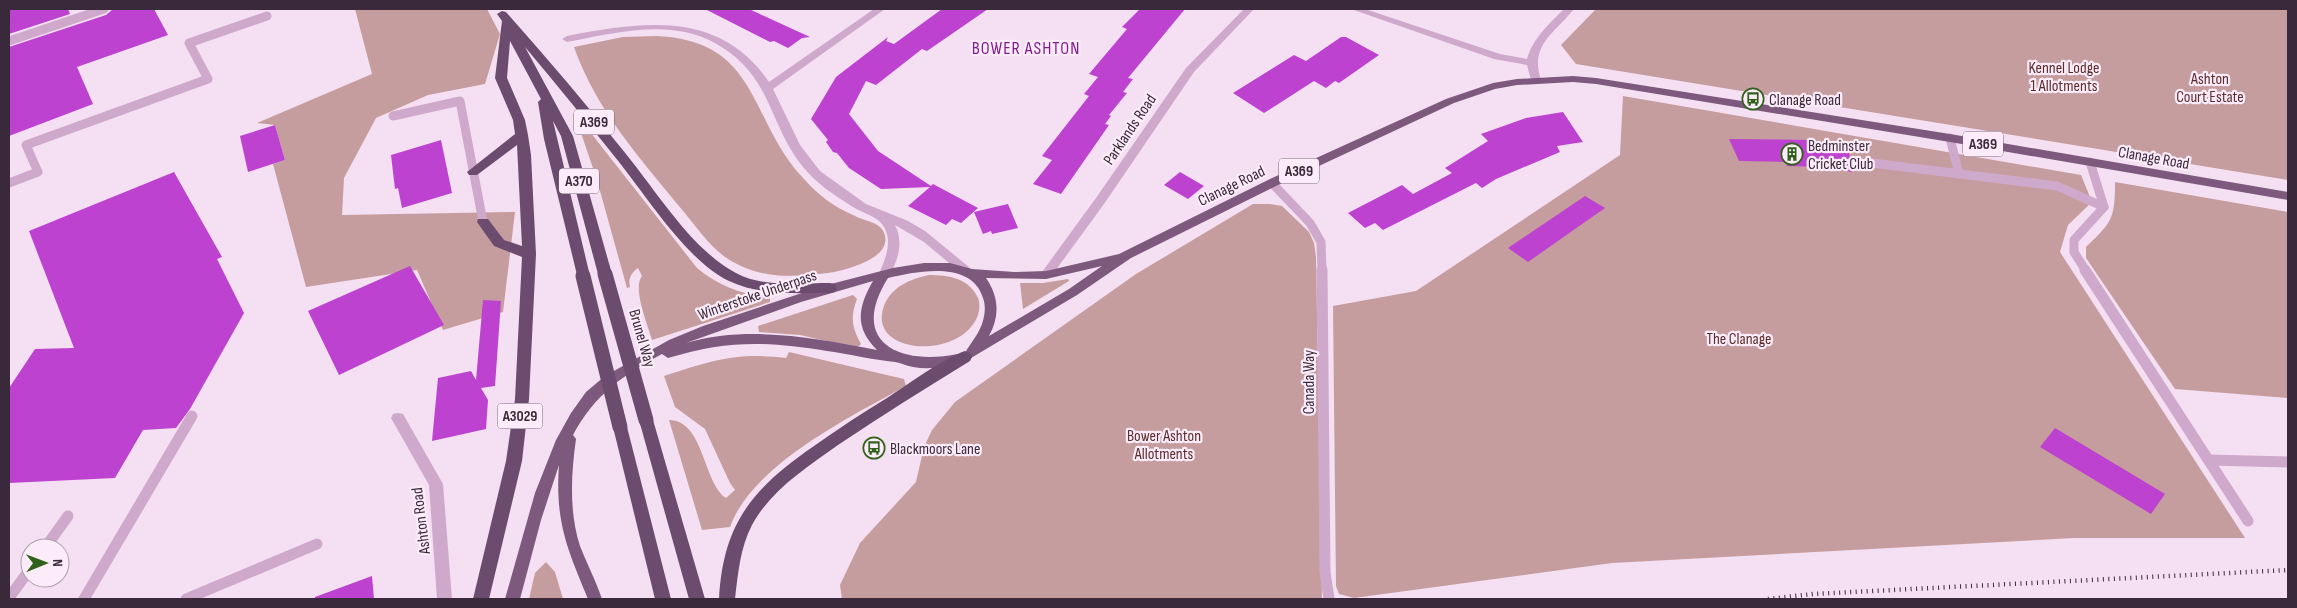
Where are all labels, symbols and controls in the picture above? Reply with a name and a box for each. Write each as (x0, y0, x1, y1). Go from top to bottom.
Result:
district label: BOWER ASHTON (972, 38, 1080, 59)
park label: Kennel Lodge 1 Allotments (2029, 59, 2099, 96)
park label: Ashton Court Estate (2176, 70, 2244, 107)
bus stop icon: Clanage Road (1741, 87, 1765, 111)
street label: Parklands Road (1100, 91, 1161, 169)
place label: Clanage Road (1769, 91, 1841, 110)
road number: A369 (574, 110, 614, 134)
road number: A369 (1963, 132, 2003, 156)
place label: Bedminster Cricket Club (1808, 137, 1873, 174)
building icon: Bedminster Cricket Club (1780, 142, 1804, 166)
street label: Clanage Road (2117, 143, 2191, 174)
road number: A369 (1279, 158, 1319, 184)
street label: Clanage Road (1195, 162, 1268, 211)
road number: A370 (559, 168, 599, 194)
street label: Winterstoke Underpass (696, 266, 820, 325)
street label: Brunel Way (624, 307, 659, 370)
park label: The Clanage (1707, 330, 1771, 349)
street label: Canada Way (1300, 350, 1319, 414)
road number: A3029 (498, 404, 542, 428)
park label: Bower Ashton Allotments (1127, 427, 1201, 464)
bus stop icon: Blackmoors Lane (862, 436, 886, 460)
place label: Blackmoors Lane (890, 440, 980, 459)
street label: Ashton Road (408, 486, 435, 556)
north arrow (20, 538, 70, 588)
text: N (49, 559, 66, 567)

